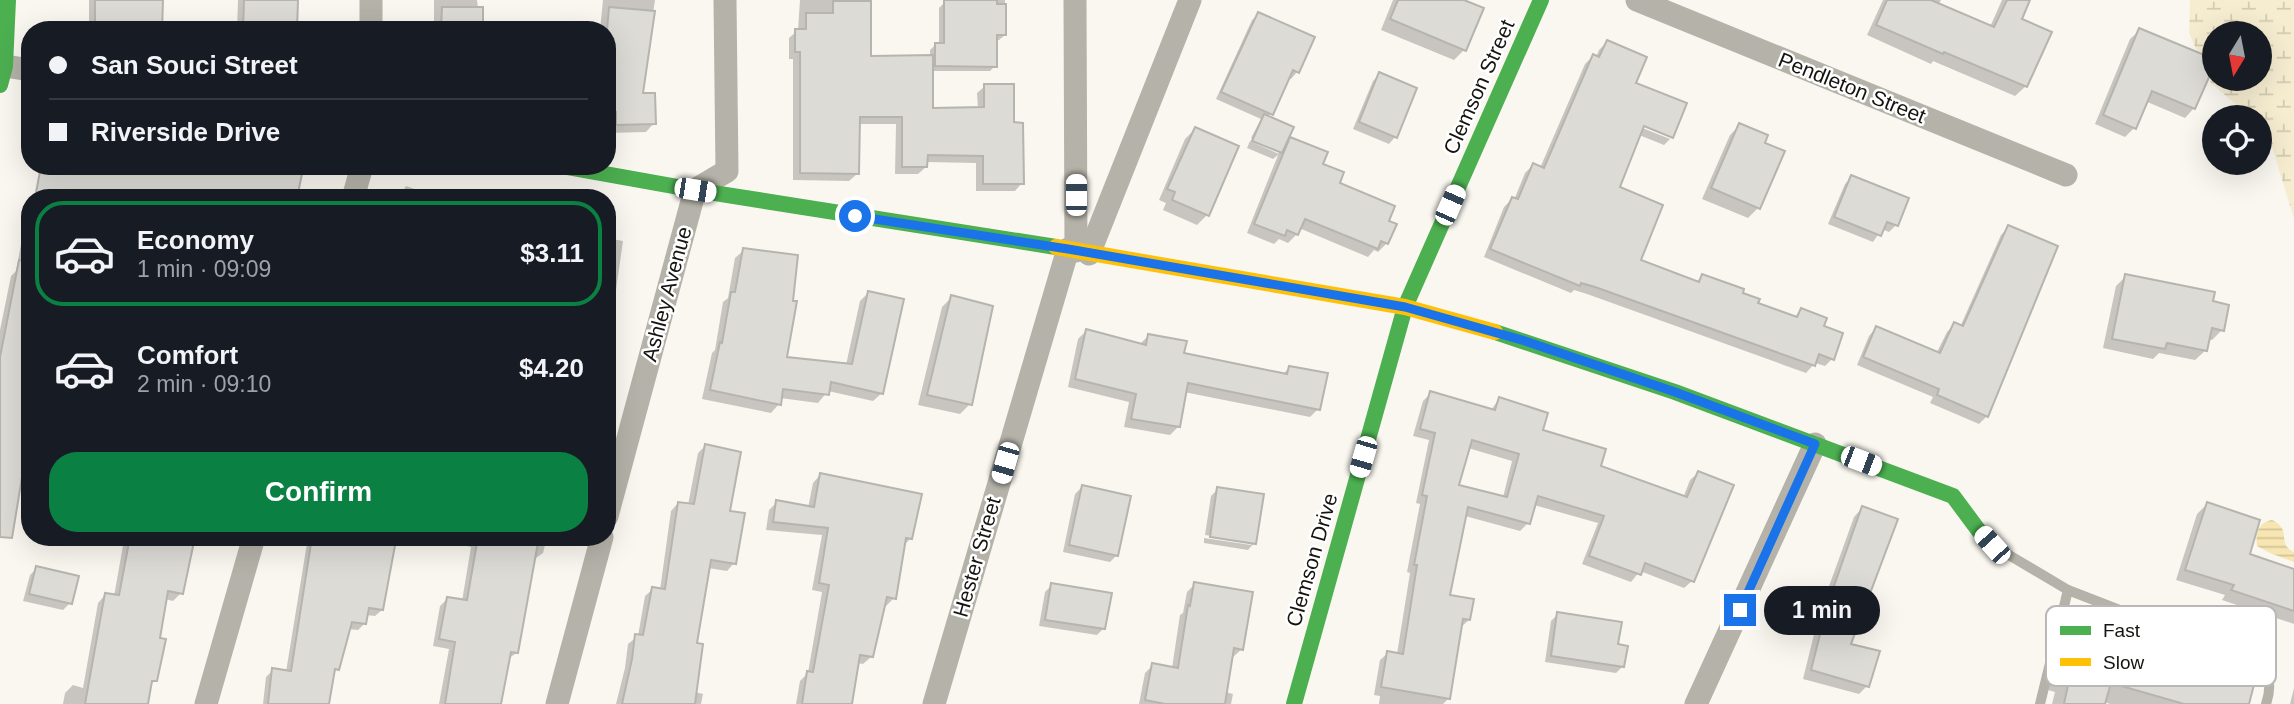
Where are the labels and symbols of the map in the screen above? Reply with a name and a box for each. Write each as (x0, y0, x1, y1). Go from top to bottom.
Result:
street label: Clemson Street (1439, 16, 1519, 158)
north arrow (2202, 21, 2272, 91)
street label: Pendleton Street (1775, 48, 1929, 128)
car (1066, 174, 1087, 216)
car (673, 176, 718, 204)
car (1432, 182, 1469, 228)
route start (839, 200, 871, 232)
street label: Ashley Avenue (637, 224, 696, 364)
car (1348, 434, 1379, 480)
car (990, 440, 1021, 486)
car (1838, 444, 1885, 478)
street label: Clemson Drive (1281, 491, 1342, 629)
street label: Hester Street (948, 494, 1005, 619)
car (1971, 522, 2014, 568)
callout: 1 min (1764, 586, 1880, 634)
route end (1724, 594, 1756, 626)
legend (2046, 606, 2276, 686)
text: Fast (2103, 620, 2141, 641)
text: Slow (2103, 652, 2144, 673)

